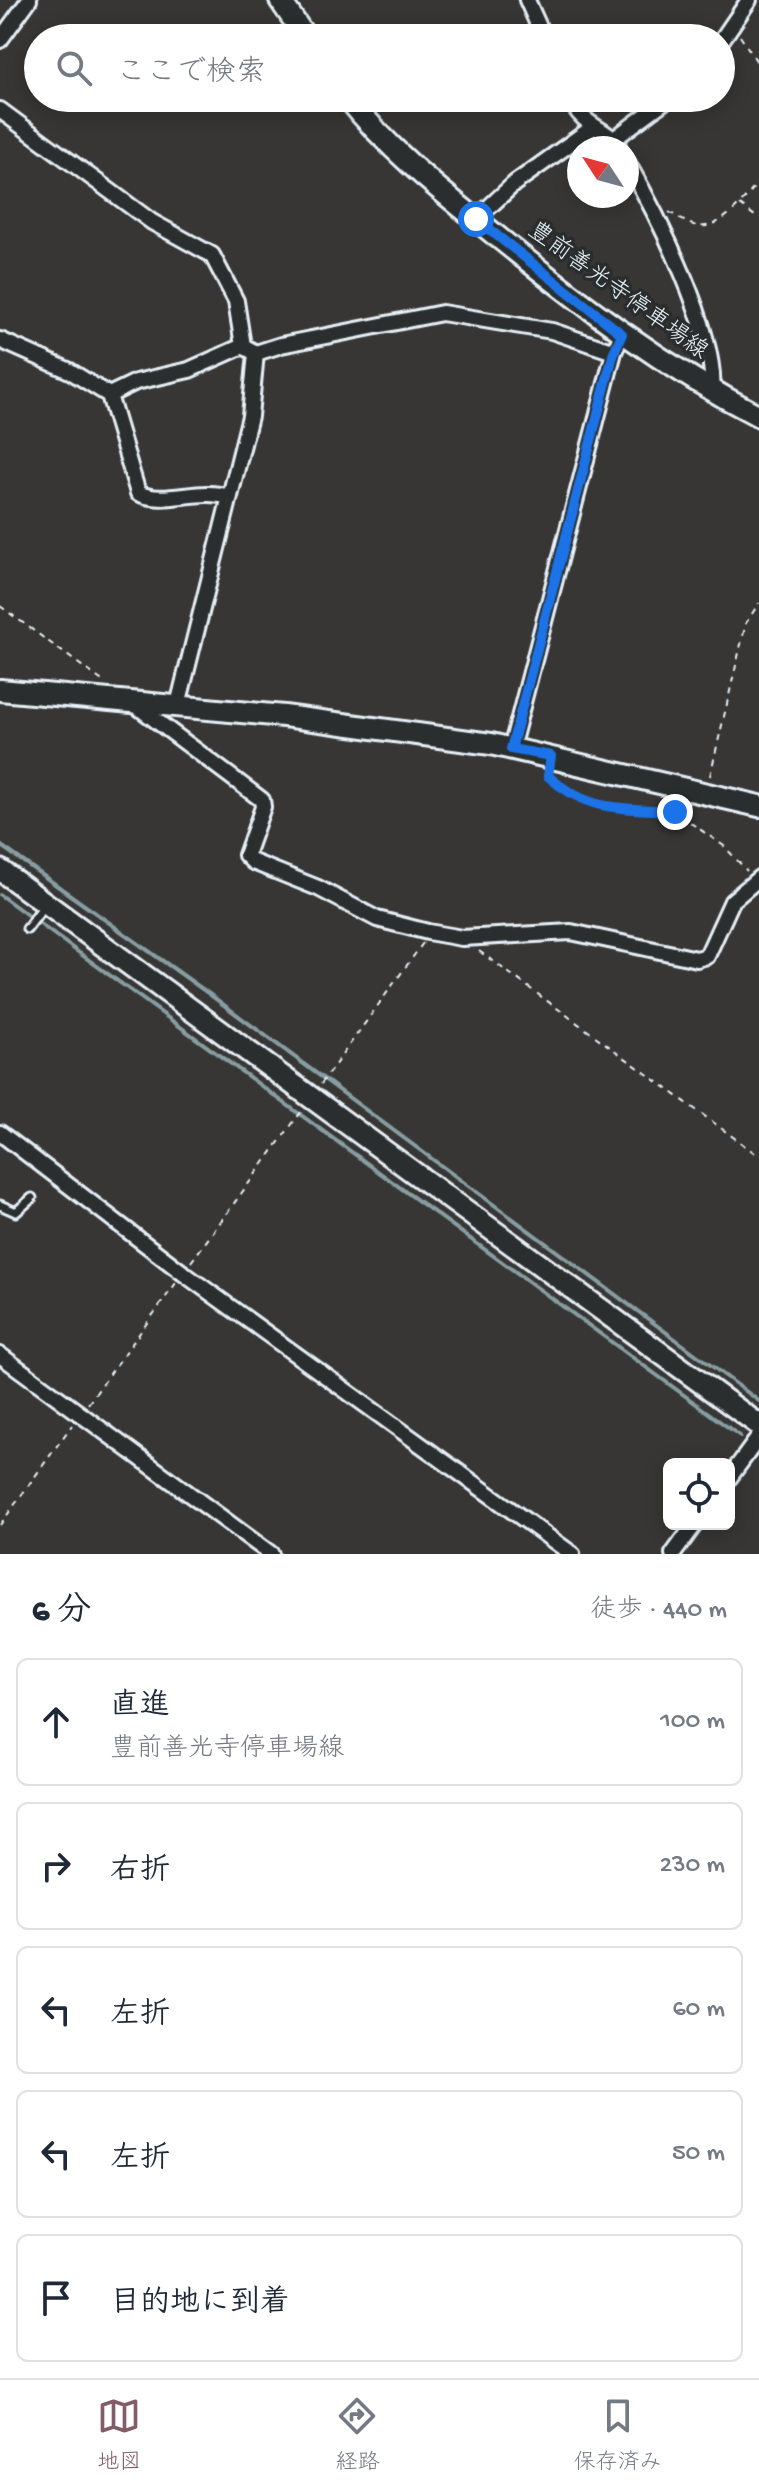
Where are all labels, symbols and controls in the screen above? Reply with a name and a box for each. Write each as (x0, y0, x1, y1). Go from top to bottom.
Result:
search box (24, 24, 735, 112)
icon: search (52, 46, 96, 90)
text: ここで検索 (116, 57, 266, 92)
north arrow (567, 136, 639, 208)
route start (458, 201, 494, 237)
street label: 豊前善光寺停車場線 (521, 216, 713, 367)
route end (657, 794, 693, 830)
map controls (663, 1458, 735, 1530)
button: locate (663, 1458, 735, 1530)
text: 6 分 (32, 1593, 91, 1633)
text: 徒歩 · 440 m (591, 1596, 727, 1627)
text: 直進 (110, 1690, 170, 1725)
icon: ahead (34, 1700, 78, 1744)
text: 100 m (660, 1707, 725, 1738)
text: 豊前善光寺停車場線 (110, 1735, 344, 1766)
icon: right (34, 1844, 78, 1888)
text: 230 m (659, 1851, 725, 1882)
text: 右折 (110, 1855, 170, 1890)
icon: left (34, 1988, 78, 2032)
text: 60 m (672, 1995, 725, 2026)
text: 左折 (110, 1999, 170, 2034)
icon: left (34, 2132, 78, 2176)
text: 50 m (672, 2139, 725, 2170)
text: 左折 (110, 2143, 170, 2178)
icon: arrive (34, 2276, 78, 2320)
text: 目的地に到着 (110, 2287, 290, 2322)
tab: 地図 (97, 2394, 141, 2477)
tab: 経路 (335, 2394, 380, 2477)
tab: 保存済み (574, 2394, 662, 2477)

